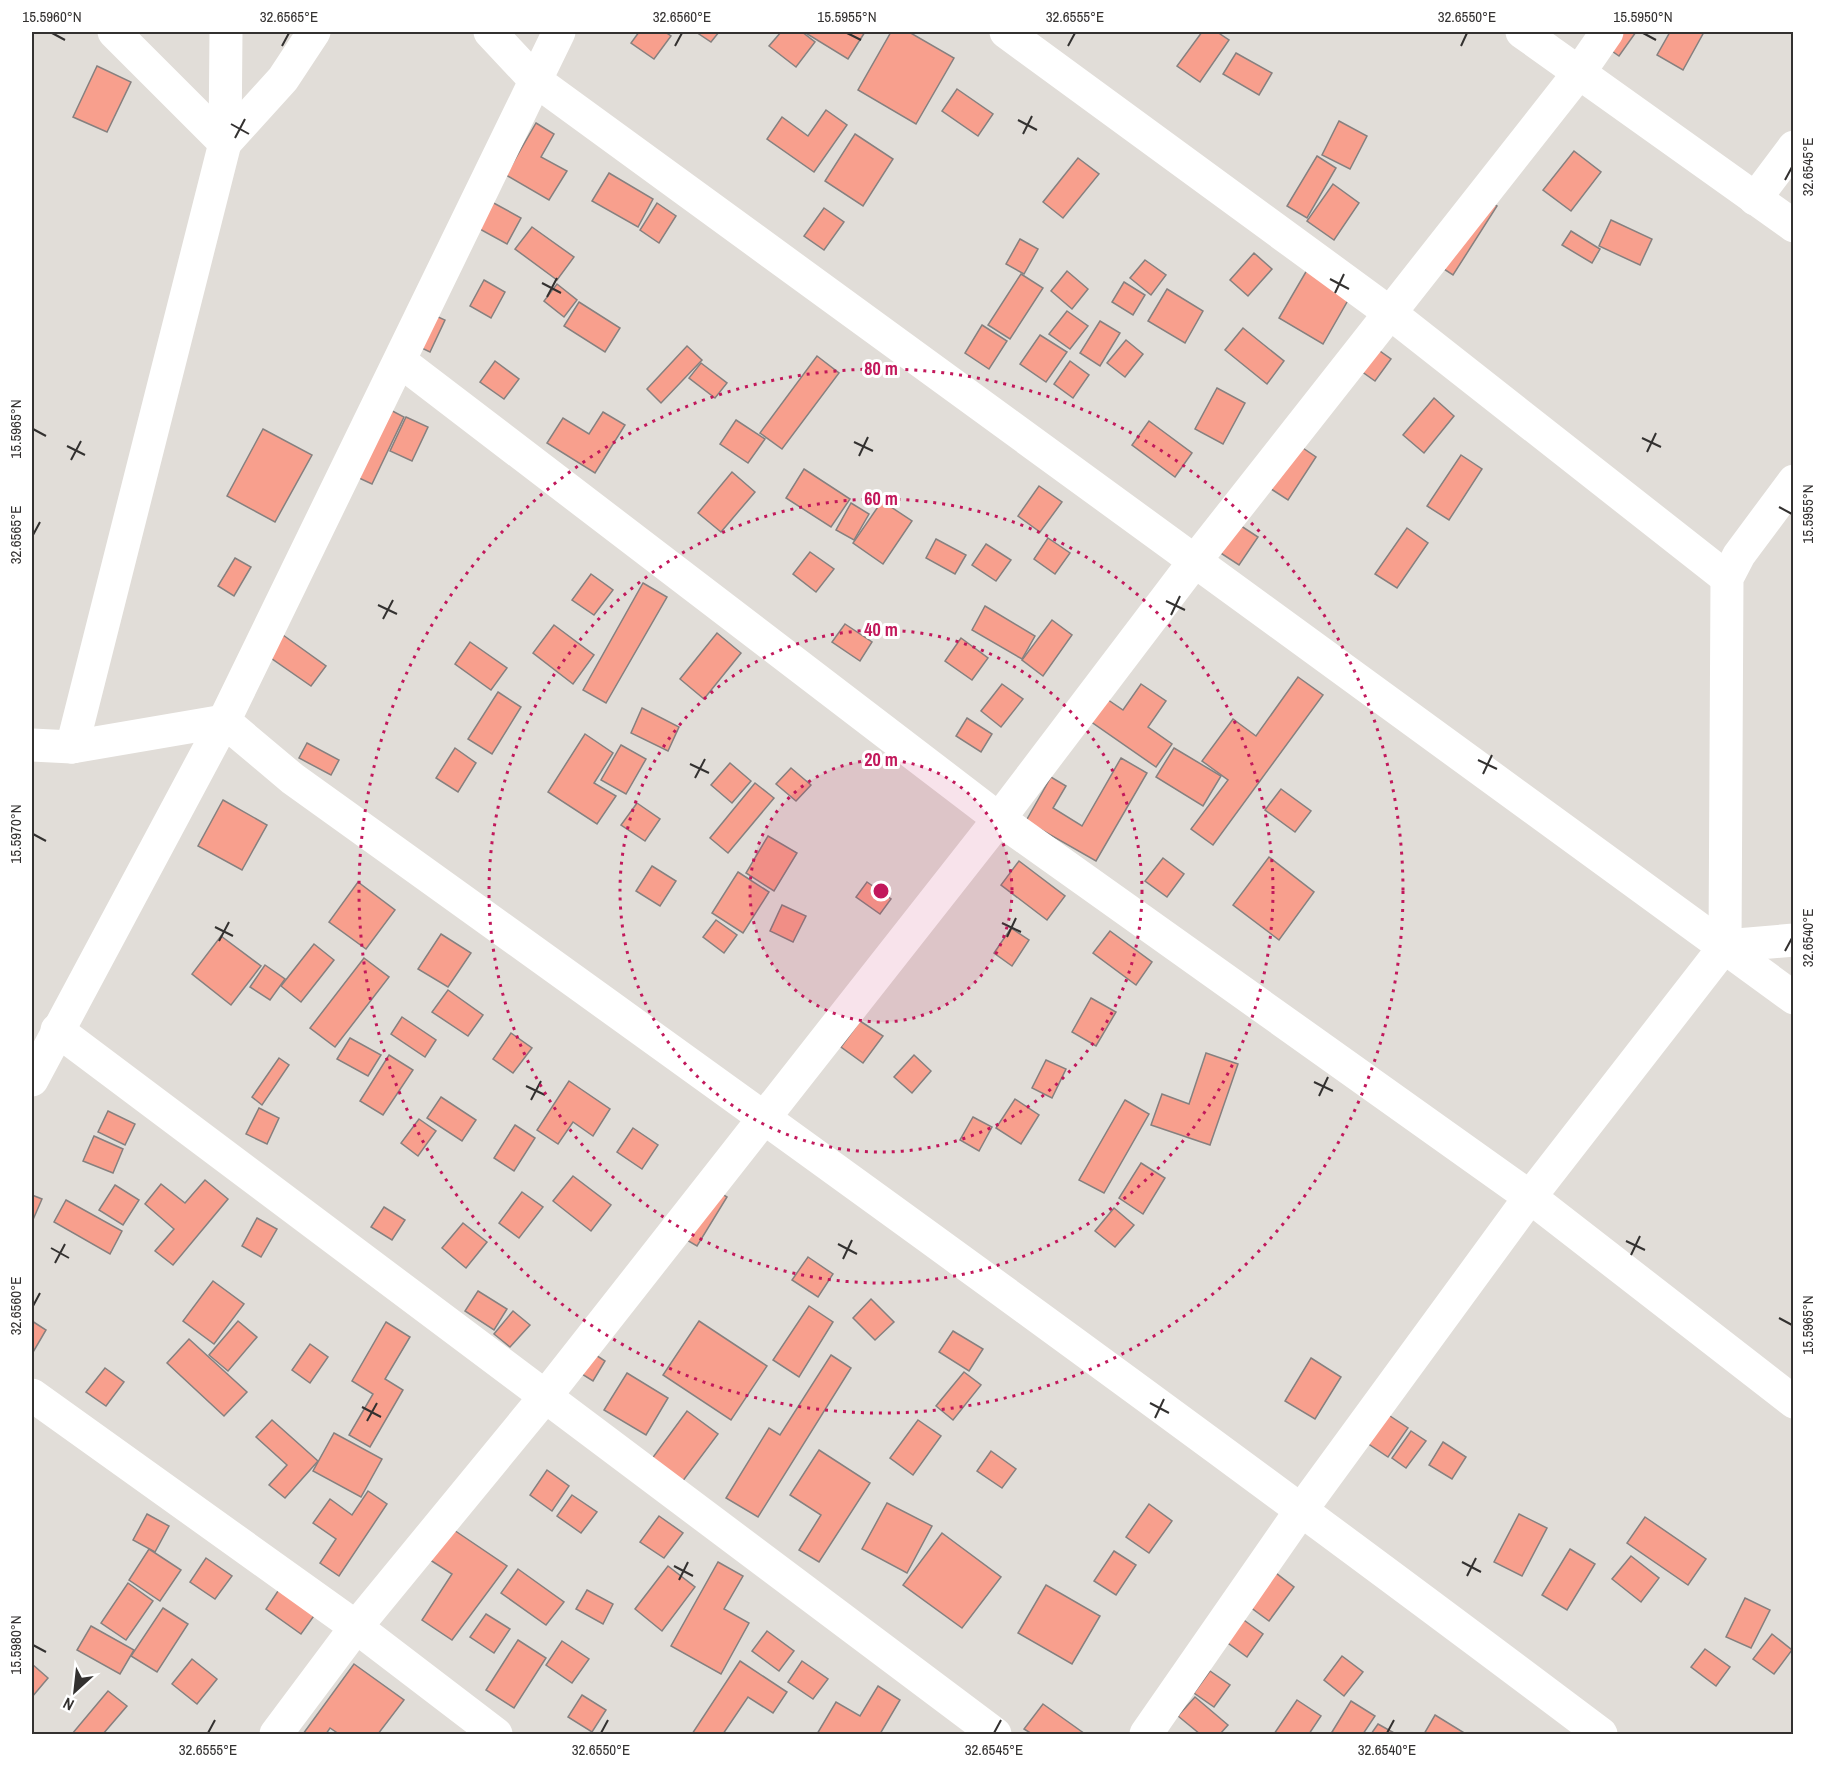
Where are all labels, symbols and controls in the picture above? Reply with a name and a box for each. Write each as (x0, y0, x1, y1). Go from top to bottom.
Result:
text: 15.5960°N (22, 6, 82, 27)
text: 32.6565°E (260, 6, 318, 27)
text: 32.6560°E (653, 6, 711, 27)
text: 15.5955°N (817, 6, 877, 27)
text: 32.6555°E (1046, 6, 1104, 27)
text: 32.6550°E (1438, 6, 1496, 27)
text: 15.5950°N (1613, 6, 1673, 27)
text: 32.6545°E (1797, 138, 1818, 196)
text: 80 m (864, 356, 898, 381)
text: 15.5965°N (5, 399, 26, 459)
text: 15.5955°N (1797, 484, 1818, 544)
text: 60 m (864, 486, 898, 511)
text: 32.6565°E (5, 506, 26, 564)
text: 40 m (864, 617, 898, 642)
text: 20 m (864, 747, 898, 772)
text: 15.5970°N (5, 804, 26, 864)
centre of rings (871, 881, 891, 901)
text: 32.6540°E (1797, 909, 1818, 967)
text: 32.6560°E (5, 1277, 26, 1335)
text: 15.5965°N (1797, 1295, 1818, 1355)
text: 15.5980°N (5, 1615, 26, 1675)
north arrow (45, 1661, 105, 1721)
text: N (59, 1692, 77, 1716)
text: 32.6555°E (179, 1739, 237, 1760)
text: 32.6550°E (572, 1739, 630, 1760)
text: 32.6545°E (965, 1739, 1023, 1760)
text: 32.6540°E (1358, 1739, 1416, 1760)

